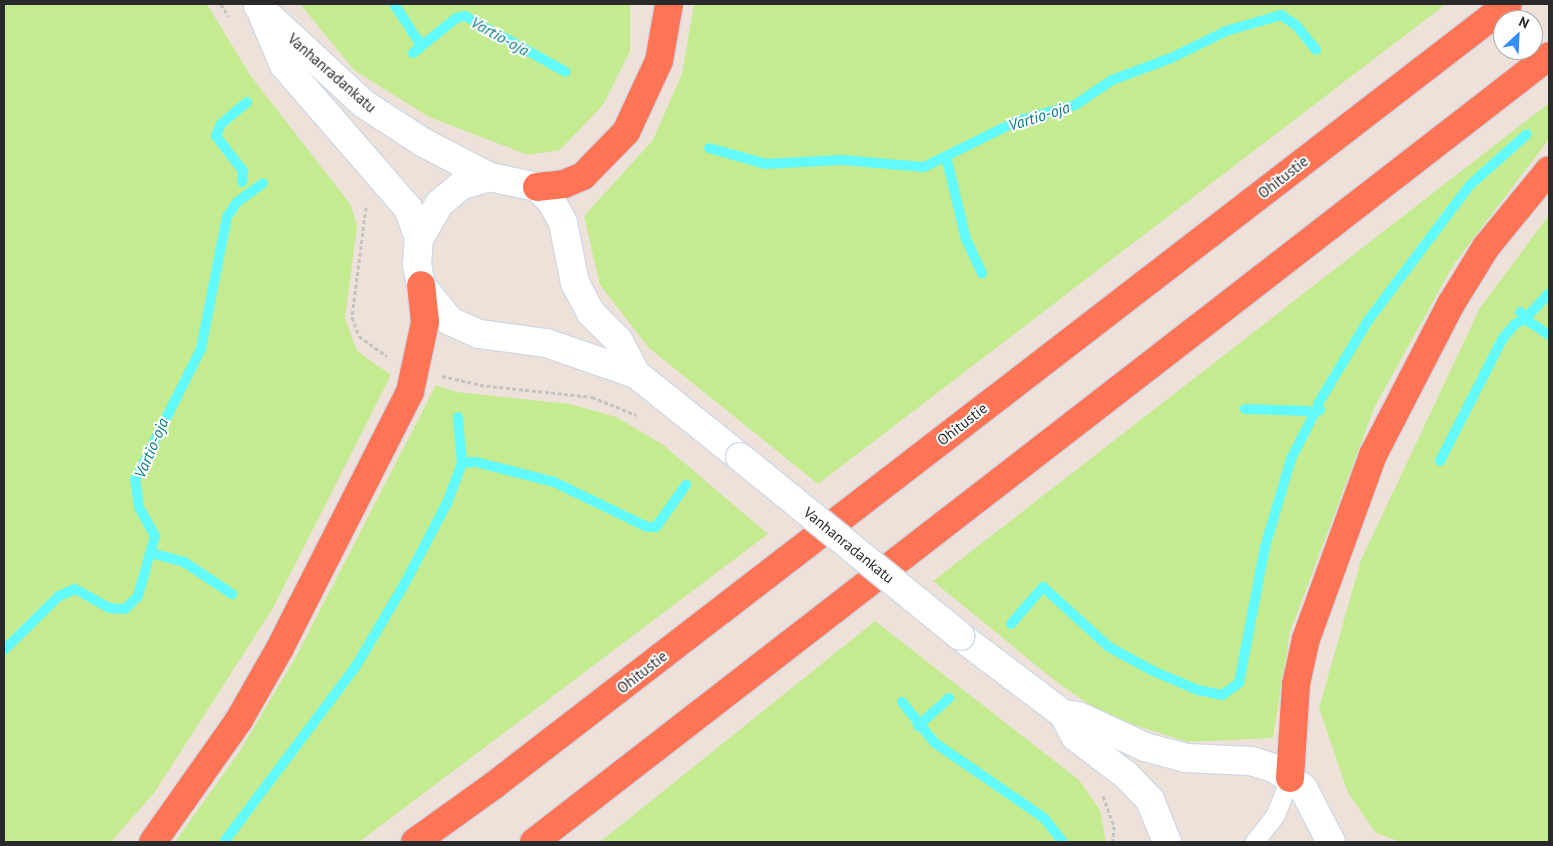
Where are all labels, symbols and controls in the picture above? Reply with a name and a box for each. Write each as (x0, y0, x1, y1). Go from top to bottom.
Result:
north arrow (1493, 10, 1543, 60)
water label: Vartio-oja (468, 12, 532, 60)
text: N (1516, 12, 1532, 32)
street label: Vanhanradankatu (284, 30, 380, 116)
water label: Vartio-oja (1006, 97, 1072, 135)
street label: Ohitustie (1254, 152, 1312, 202)
street label: Ohitustie (933, 399, 991, 449)
water label: Vartio-oja (130, 415, 172, 481)
street label: Vanhanradankatu (800, 503, 898, 587)
street label: Ohitustie (613, 647, 671, 697)

